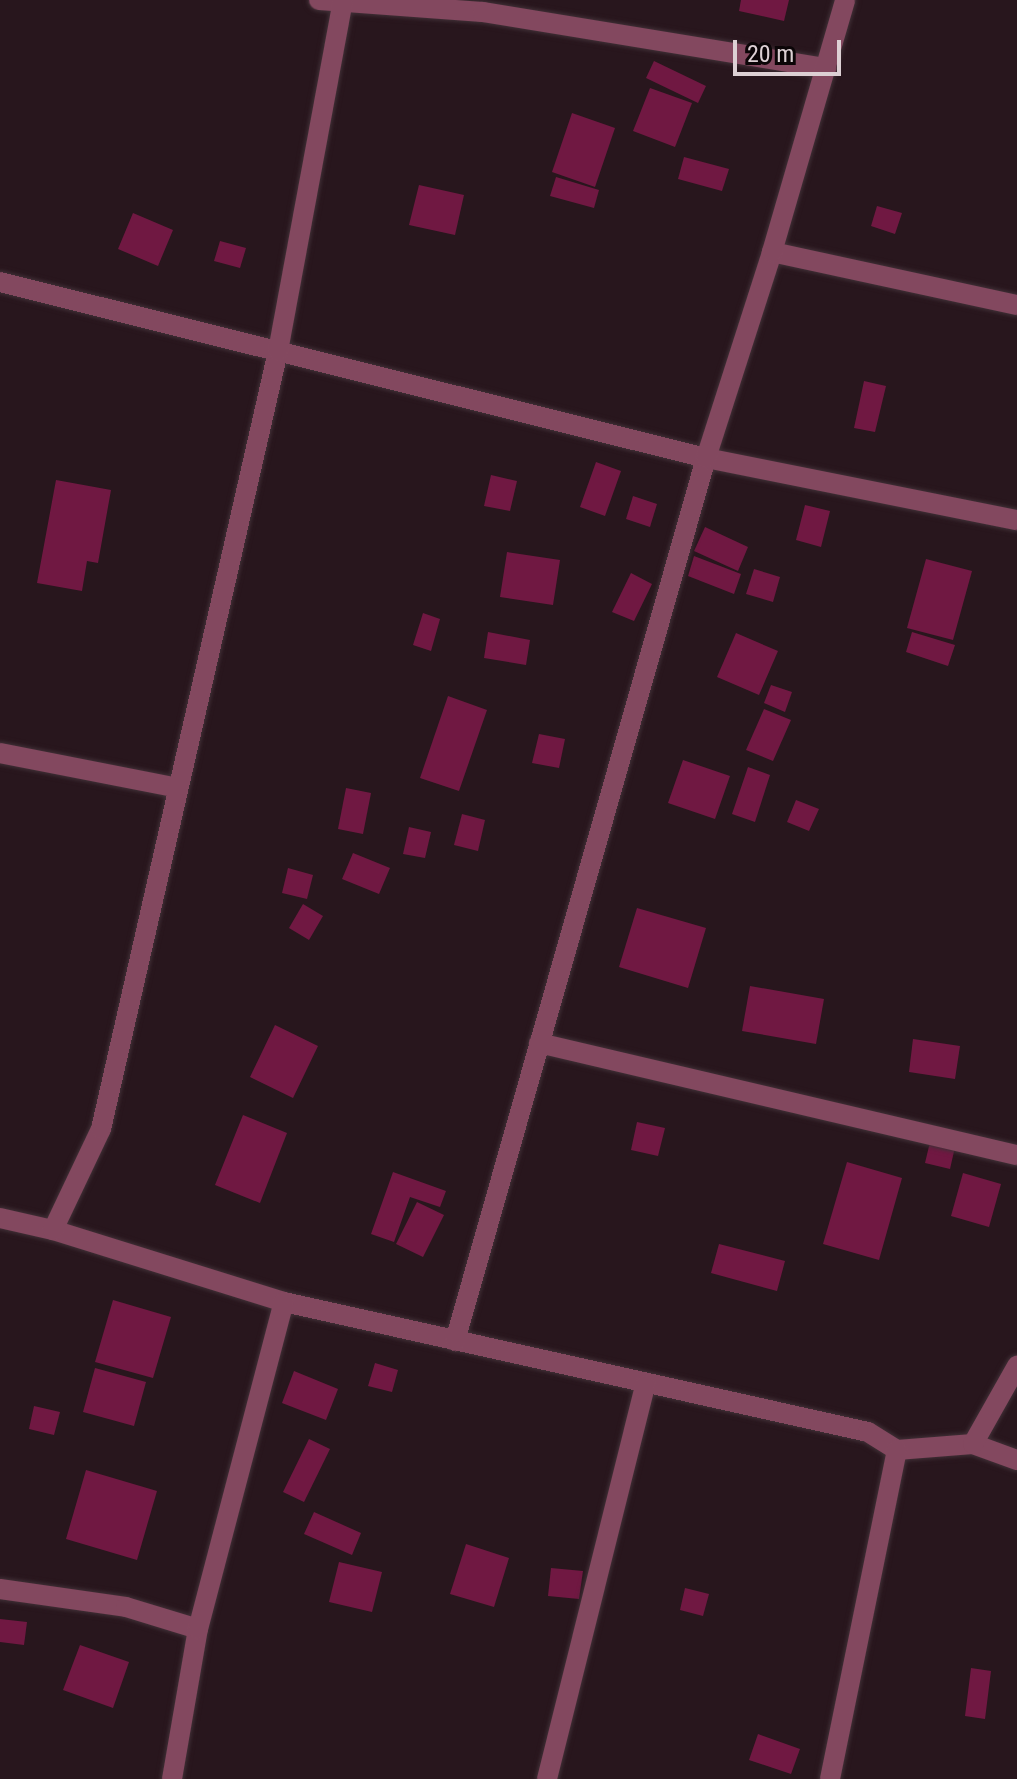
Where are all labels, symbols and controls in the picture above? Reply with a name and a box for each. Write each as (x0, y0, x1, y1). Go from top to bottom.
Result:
scale bar (737, 24, 845, 74)
text: 20 m (747, 40, 794, 68)

